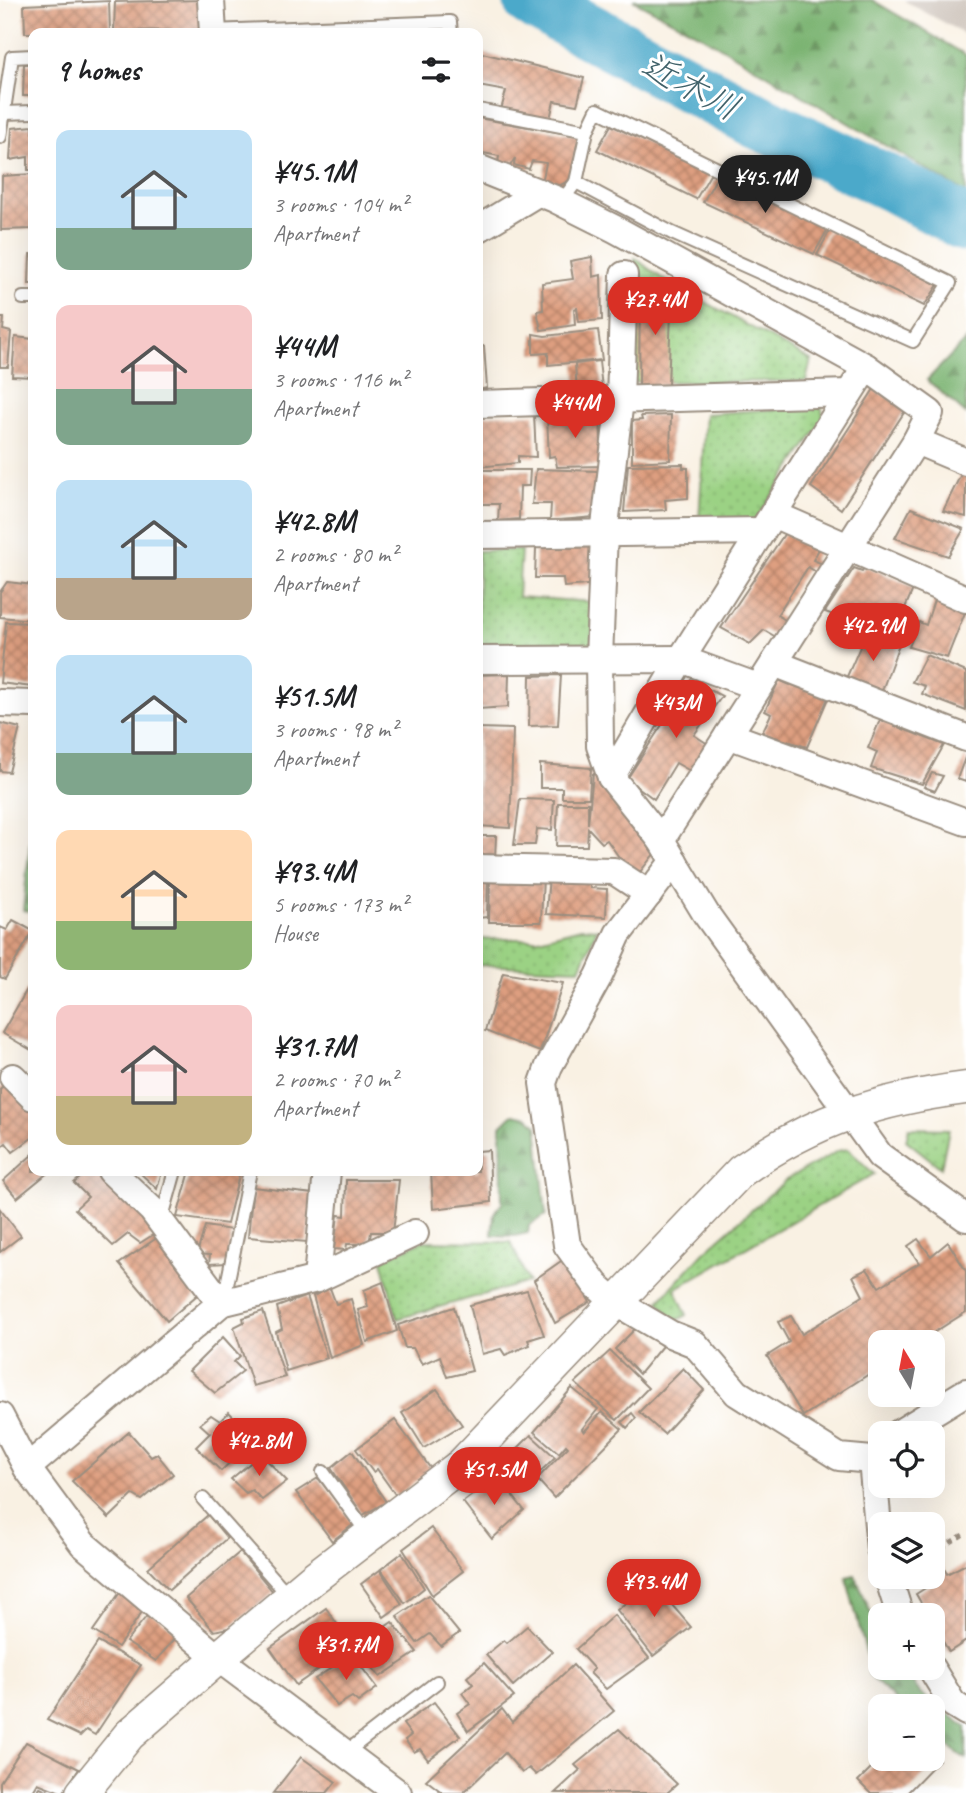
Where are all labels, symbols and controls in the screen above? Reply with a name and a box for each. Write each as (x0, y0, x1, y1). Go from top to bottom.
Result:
water label: 近木川 (634, 42, 748, 131)
text: 9 homes (56, 51, 140, 89)
icon: filters (417, 51, 455, 89)
text: ¥45.1M (273, 152, 354, 190)
pin: ¥45.1M (708, 156, 822, 215)
icon: home (112, 158, 196, 242)
text: ¥45.1M (734, 163, 796, 192)
text: 3 rooms · 104 m² (273, 190, 408, 219)
text: Apartment (273, 219, 358, 248)
pin: ¥27.4M (598, 278, 712, 337)
text: ¥27.4M (624, 285, 686, 314)
text: ¥44M (273, 327, 335, 365)
icon: home (112, 333, 196, 417)
text: 3 rooms · 116 m² (273, 365, 408, 394)
pin: ¥44M (534, 380, 616, 440)
text: ¥44M (551, 388, 599, 417)
text: Apartment (273, 394, 358, 423)
text: ¥42.8M (273, 502, 355, 540)
icon: home (112, 508, 196, 592)
text: 2 rooms · 80 m² (273, 540, 397, 569)
text: Apartment (273, 569, 358, 598)
pin: ¥42.9M (816, 604, 930, 663)
text: ¥42.9M (842, 611, 904, 640)
text: ¥51.5M (273, 677, 354, 715)
pin: ¥43M (635, 680, 717, 740)
icon: home (112, 683, 196, 767)
text: ¥43M (652, 688, 700, 717)
text: 3 rooms · 98 m² (273, 715, 397, 744)
text: Apartment (273, 744, 358, 773)
text: ¥93.4M (273, 852, 354, 890)
icon: home (112, 858, 196, 942)
text: 5 rooms · 173 m² (273, 890, 408, 919)
text: House (273, 919, 318, 948)
text: ¥31.7M (273, 1027, 355, 1065)
icon: home (112, 1033, 196, 1117)
text: 2 rooms · 70 m² (273, 1065, 397, 1094)
text: Apartment (273, 1094, 358, 1123)
north arrow (868, 1330, 945, 1407)
map controls (868, 1330, 945, 1771)
pin: ¥42.8M (202, 1418, 316, 1478)
button: locate (868, 1421, 945, 1498)
text: ¥42.8M (228, 1426, 290, 1455)
pin: ¥51.5M (437, 1448, 551, 1507)
text: ¥51.5M (463, 1455, 525, 1484)
button: layers (868, 1512, 945, 1589)
pin: ¥93.4M (597, 1560, 711, 1619)
text: ¥93.4M (623, 1567, 685, 1596)
button: + (868, 1603, 945, 1680)
pin: ¥31.7M (289, 1622, 403, 1682)
text: ¥31.7M (315, 1630, 377, 1659)
button: − (868, 1694, 945, 1771)

